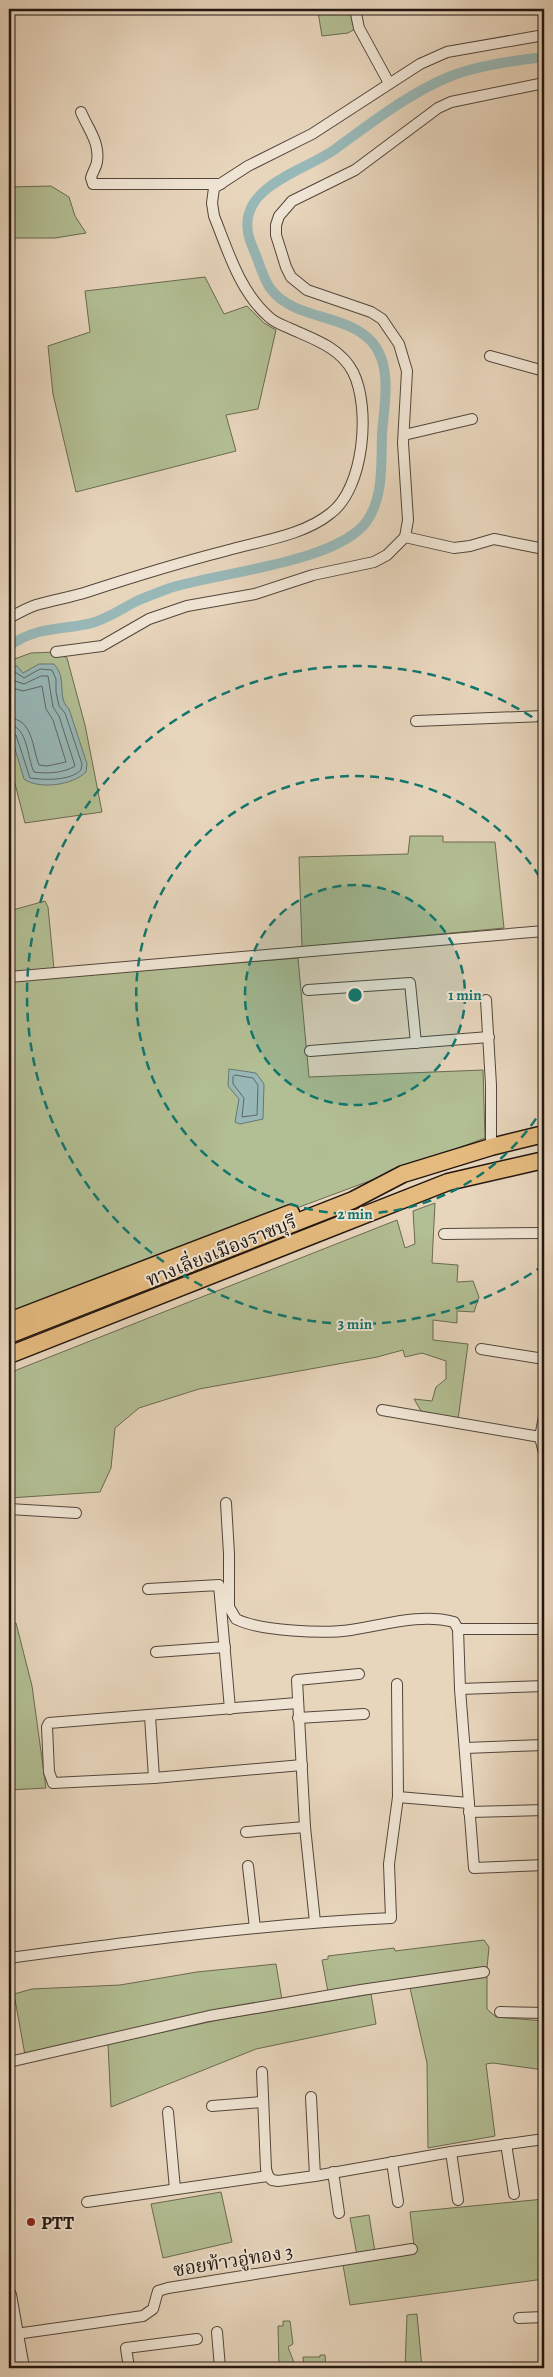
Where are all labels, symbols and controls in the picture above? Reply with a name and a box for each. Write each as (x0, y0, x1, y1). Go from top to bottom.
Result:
text: 1 min (448, 985, 482, 1005)
centre of rings (346, 986, 364, 1004)
text: 2 min (337, 1204, 373, 1224)
street label: ทางเลี่ยงเมืองราชบุรี (141, 1207, 301, 1293)
text: 3 min (338, 1314, 373, 1334)
place label: PTT (41, 2210, 74, 2236)
marker: PTT (25, 2216, 37, 2228)
street label: ซอยท้าวอู่ทอง 3 (171, 2239, 295, 2283)

